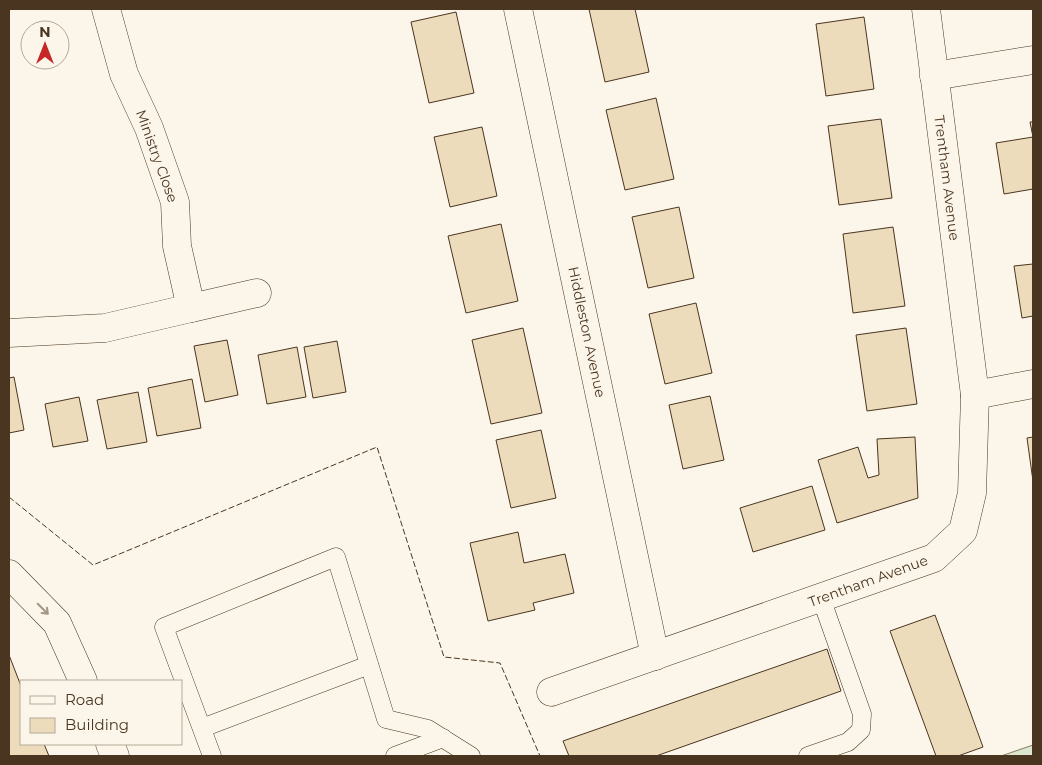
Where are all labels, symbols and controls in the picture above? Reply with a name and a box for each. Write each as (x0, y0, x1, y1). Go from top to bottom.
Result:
north arrow (20, 20, 70, 70)
text: N (39, 23, 51, 41)
street label: Ministry Close (132, 107, 182, 205)
street label: Trentham Avenue (930, 114, 964, 242)
street label: Hiddleston Avenue (564, 265, 610, 399)
street label: Trentham Avenue (806, 551, 930, 611)
one-way arrow (37, 603, 49, 615)
legend (20, 680, 182, 745)
text: Road (65, 690, 104, 709)
text: Building (65, 715, 129, 734)

